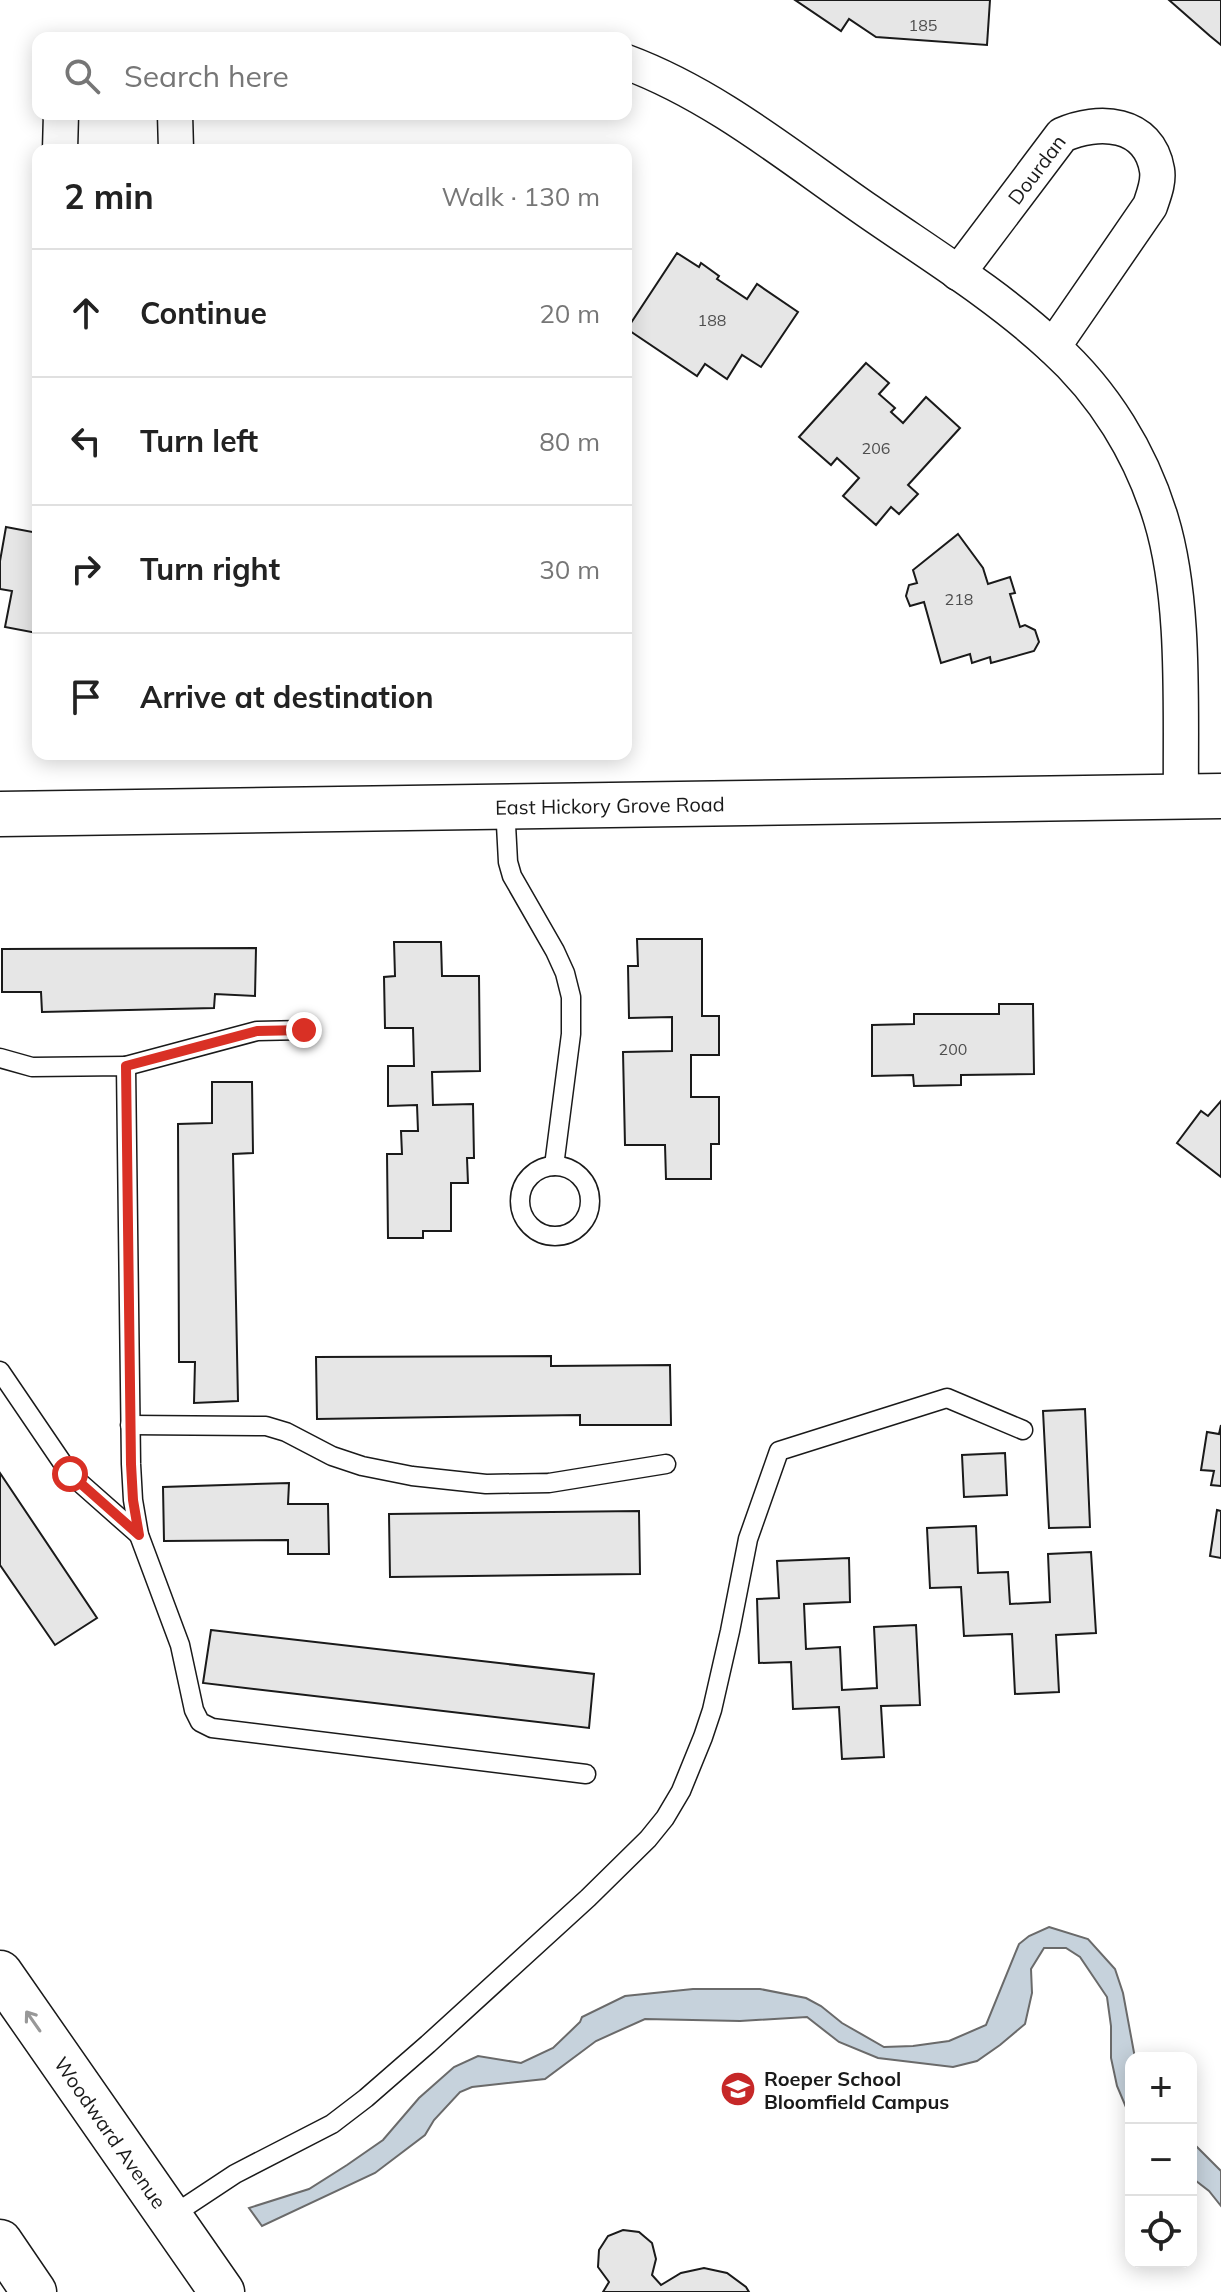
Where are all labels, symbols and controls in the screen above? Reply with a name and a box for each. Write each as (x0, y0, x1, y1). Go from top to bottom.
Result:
house number: 185 (909, 15, 937, 35)
search box (32, 32, 632, 120)
icon: search (60, 54, 104, 98)
text: Search here (124, 57, 289, 95)
street label: Dourdan (1002, 129, 1071, 209)
text: 2 min (64, 175, 154, 218)
text: Walk · 130 m (441, 180, 600, 213)
icon: ahead (64, 291, 108, 335)
text: Continue (140, 294, 267, 332)
text: 20 m (539, 297, 600, 330)
house number: 188 (698, 310, 726, 330)
icon: left (64, 419, 108, 463)
text: Turn left (140, 422, 258, 460)
text: 80 m (539, 425, 600, 458)
house number: 206 (862, 438, 890, 458)
icon: right (64, 547, 108, 591)
text: Turn right (140, 550, 280, 588)
text: 30 m (539, 553, 600, 586)
house number: 218 (945, 589, 973, 609)
icon: arrive (64, 675, 108, 719)
text: Arrive at destination (140, 678, 434, 716)
street label: East Hickory Grove Road (495, 791, 725, 819)
route end (286, 1012, 322, 1048)
house number: 200 (939, 1039, 967, 1059)
route start (52, 1456, 88, 1492)
one-way arrow (25, 2010, 41, 2032)
street label: Woodward Avenue (49, 2052, 172, 2213)
map controls (1125, 2052, 1197, 2268)
button: + (1125, 2052, 1197, 2124)
place label: Roeper School Bloomfield Campus (764, 2066, 949, 2114)
school or university icon: Roeper School Bloomfield Campus (719, 2070, 757, 2108)
button: − (1125, 2124, 1197, 2196)
button: locate (1125, 2196, 1197, 2268)

